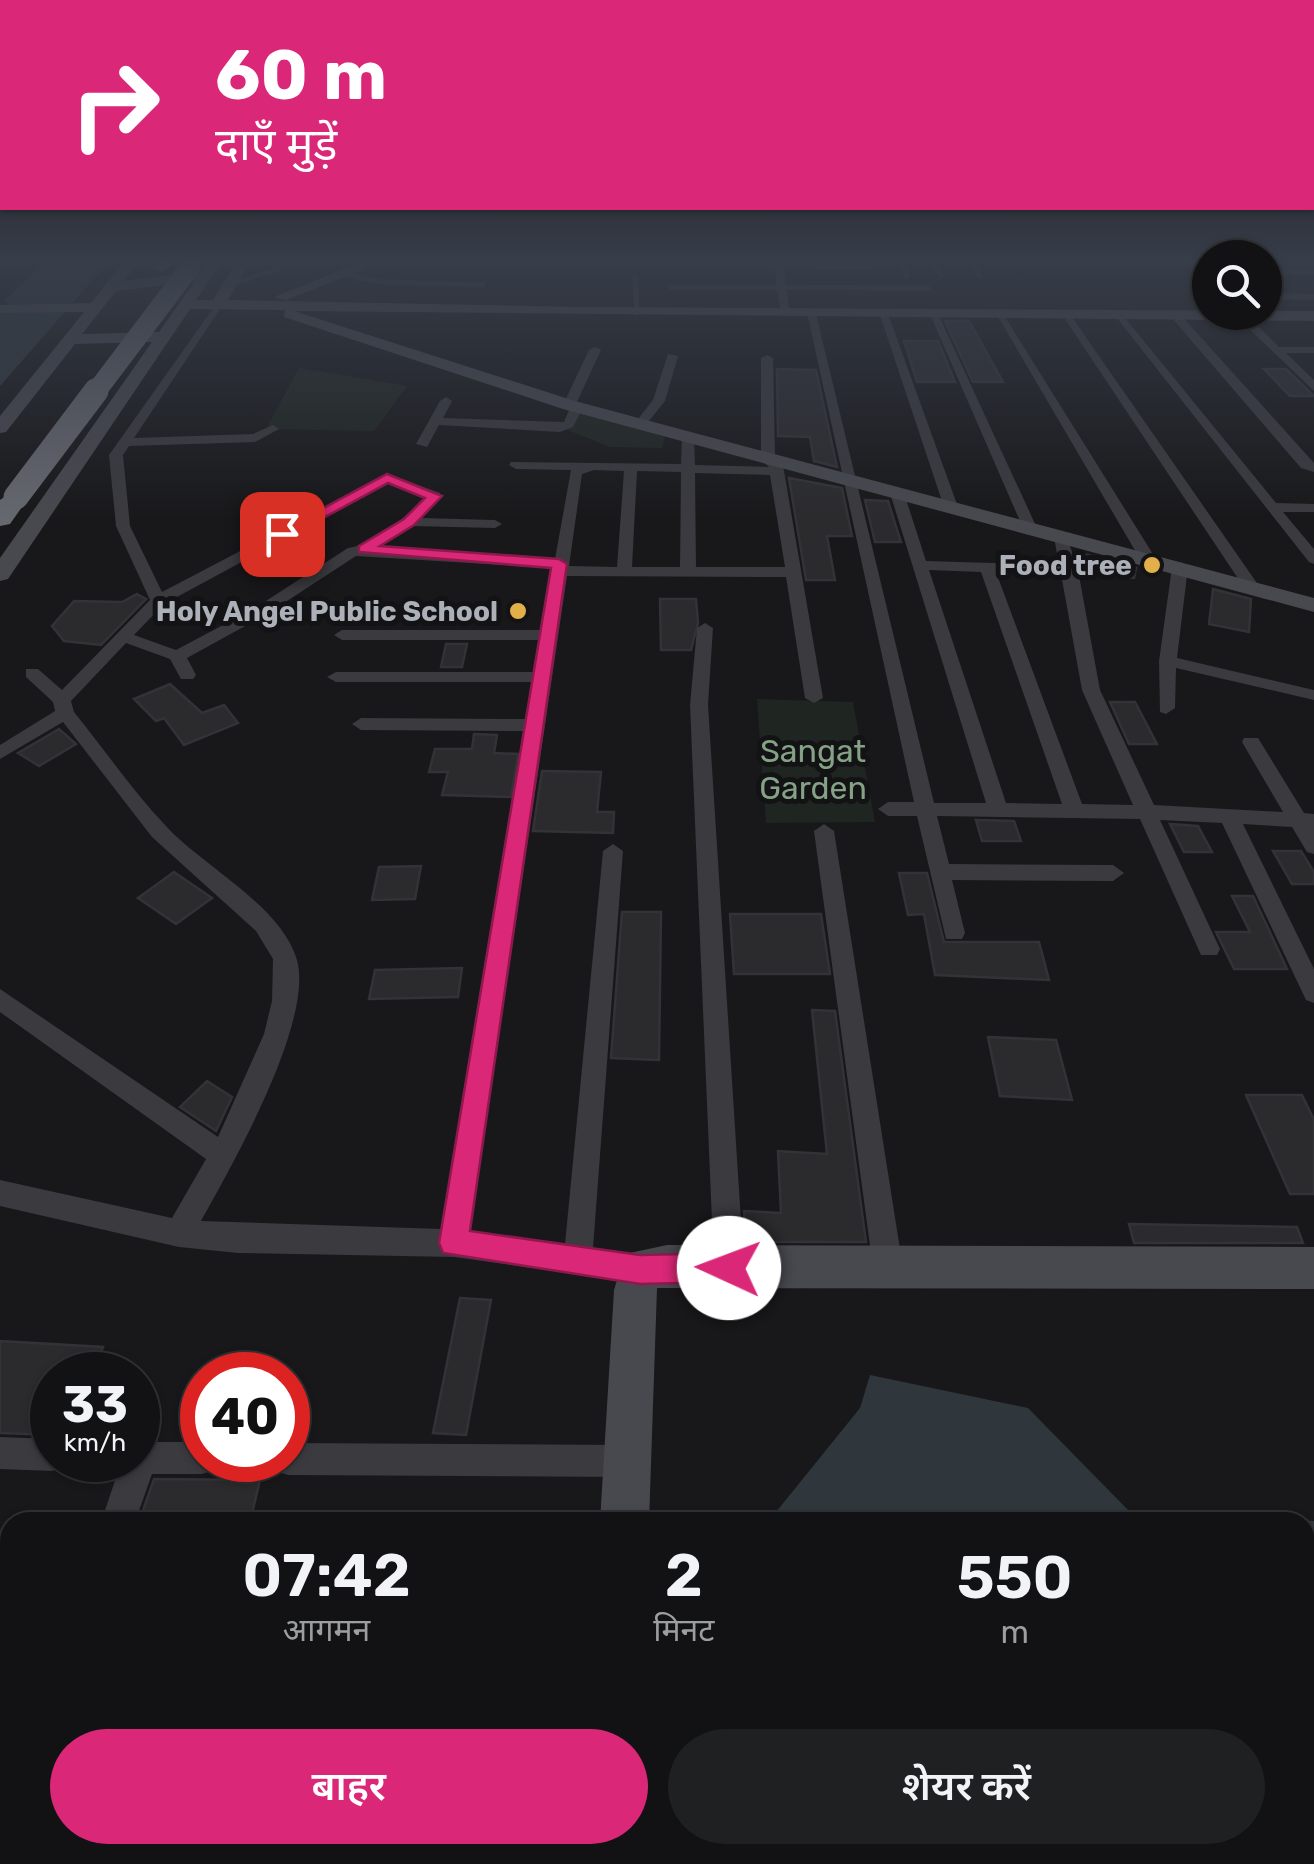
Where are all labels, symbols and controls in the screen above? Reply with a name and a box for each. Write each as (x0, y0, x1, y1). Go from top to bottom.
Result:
text: 60 m (215, 34, 387, 117)
icon: right (50, 40, 180, 170)
text: दाएँ मुड़ें (215, 118, 337, 171)
map controls (1192, 240, 1282, 330)
button: search (1192, 240, 1282, 330)
pin (240, 492, 325, 577)
icon: arrive (255, 507, 310, 562)
place label: Food tree (999, 549, 1132, 582)
marker: Food tree (1141, 554, 1163, 576)
place label: Holy Angel Public School (156, 595, 498, 628)
marker: Holy Angel Public School (507, 600, 529, 622)
park label: Sangat Garden (759, 732, 867, 807)
position arrow (677, 1216, 781, 1320)
speed limit sign: 40 (180, 1352, 310, 1482)
text: 33 (62, 1375, 128, 1435)
text: km/h (64, 1428, 126, 1457)
text: 07:42 (242, 1540, 411, 1611)
text: 2 (665, 1540, 703, 1611)
text: 550 (957, 1542, 1073, 1613)
text: आगमन (283, 1611, 370, 1649)
text: मिनट (653, 1611, 714, 1649)
text: m (1001, 1613, 1029, 1651)
button: बाहर (50, 1729, 648, 1844)
button: शेयर करें (668, 1729, 1265, 1844)

